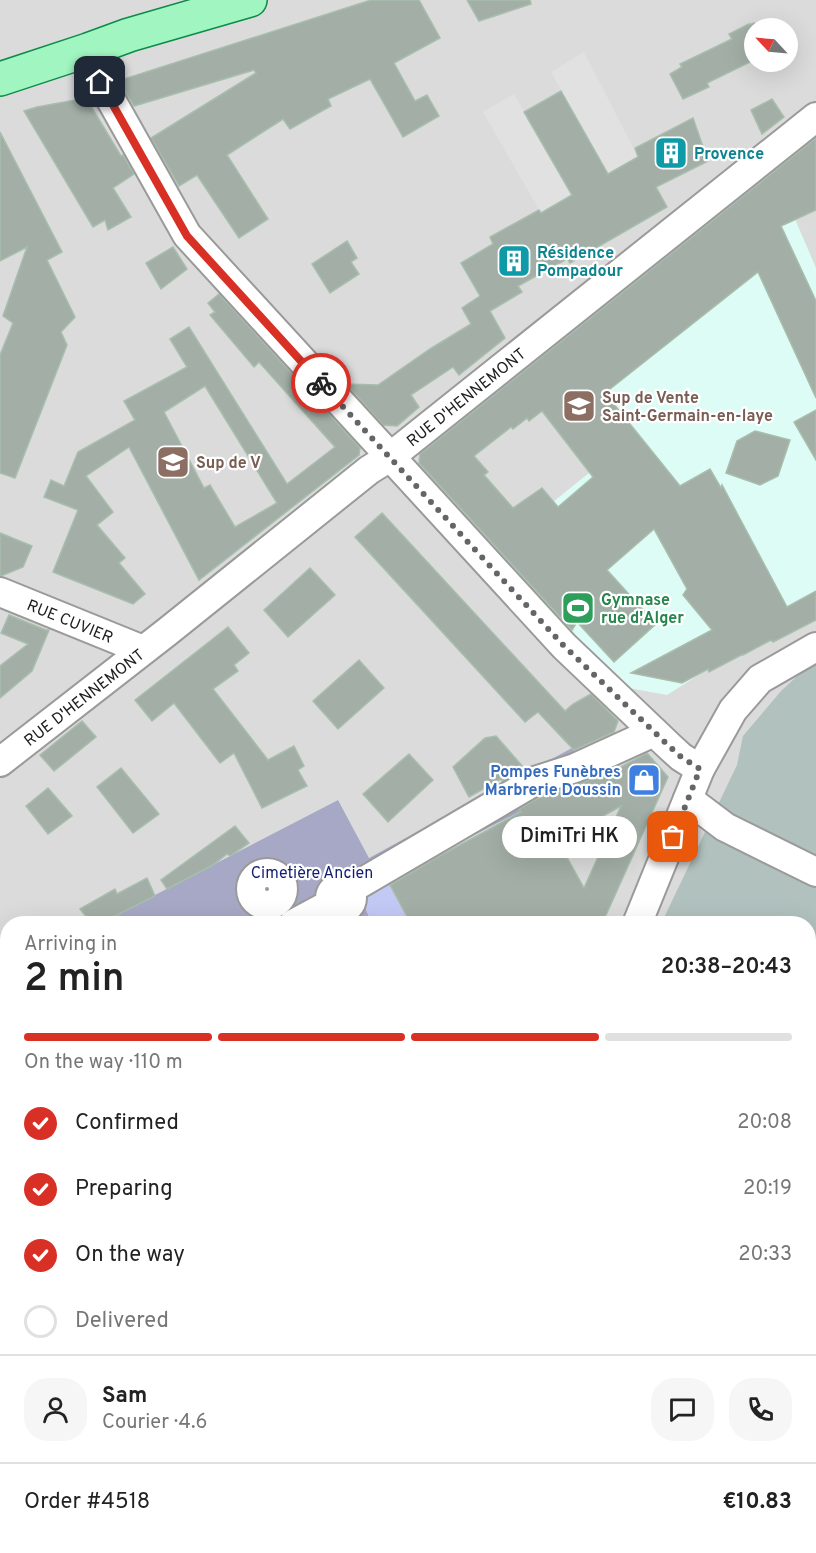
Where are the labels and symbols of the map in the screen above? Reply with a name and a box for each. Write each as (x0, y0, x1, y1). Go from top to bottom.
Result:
north arrow (744, 18, 798, 72)
pin (74, 56, 125, 107)
building icon: Provence (653, 135, 689, 171)
place label: Provence (694, 145, 764, 165)
building icon: Résidence Pompadour (496, 243, 532, 279)
place label: Résidence Pompadour (537, 244, 623, 282)
street label: RUE D'HENNEMONT (403, 345, 530, 452)
courier (291, 353, 351, 413)
school or university icon: Sup de Vente Saint-Germain-en-laye (561, 388, 597, 424)
place label: Sup de Vente Saint-Germain-en-laye (602, 389, 773, 427)
school or university icon: Sup de V (155, 444, 191, 480)
place label: Sup de V (196, 454, 261, 474)
sports icon: Gymnase rue d'Alger (560, 590, 596, 626)
place label: Gymnase rue d'Alger (601, 591, 684, 629)
street label: RUE CUVIER (24, 596, 116, 649)
street label: RUE D'HENNEMONT (21, 645, 149, 751)
shop icon: Pompes Funèbres Marbrerie Doussin (626, 762, 662, 798)
place label: Pompes Funèbres Marbrerie Doussin (485, 763, 621, 801)
pin (647, 811, 698, 862)
callout: DimiTri HK (502, 816, 637, 858)
park label: Cimetière Ancien (251, 864, 373, 884)

